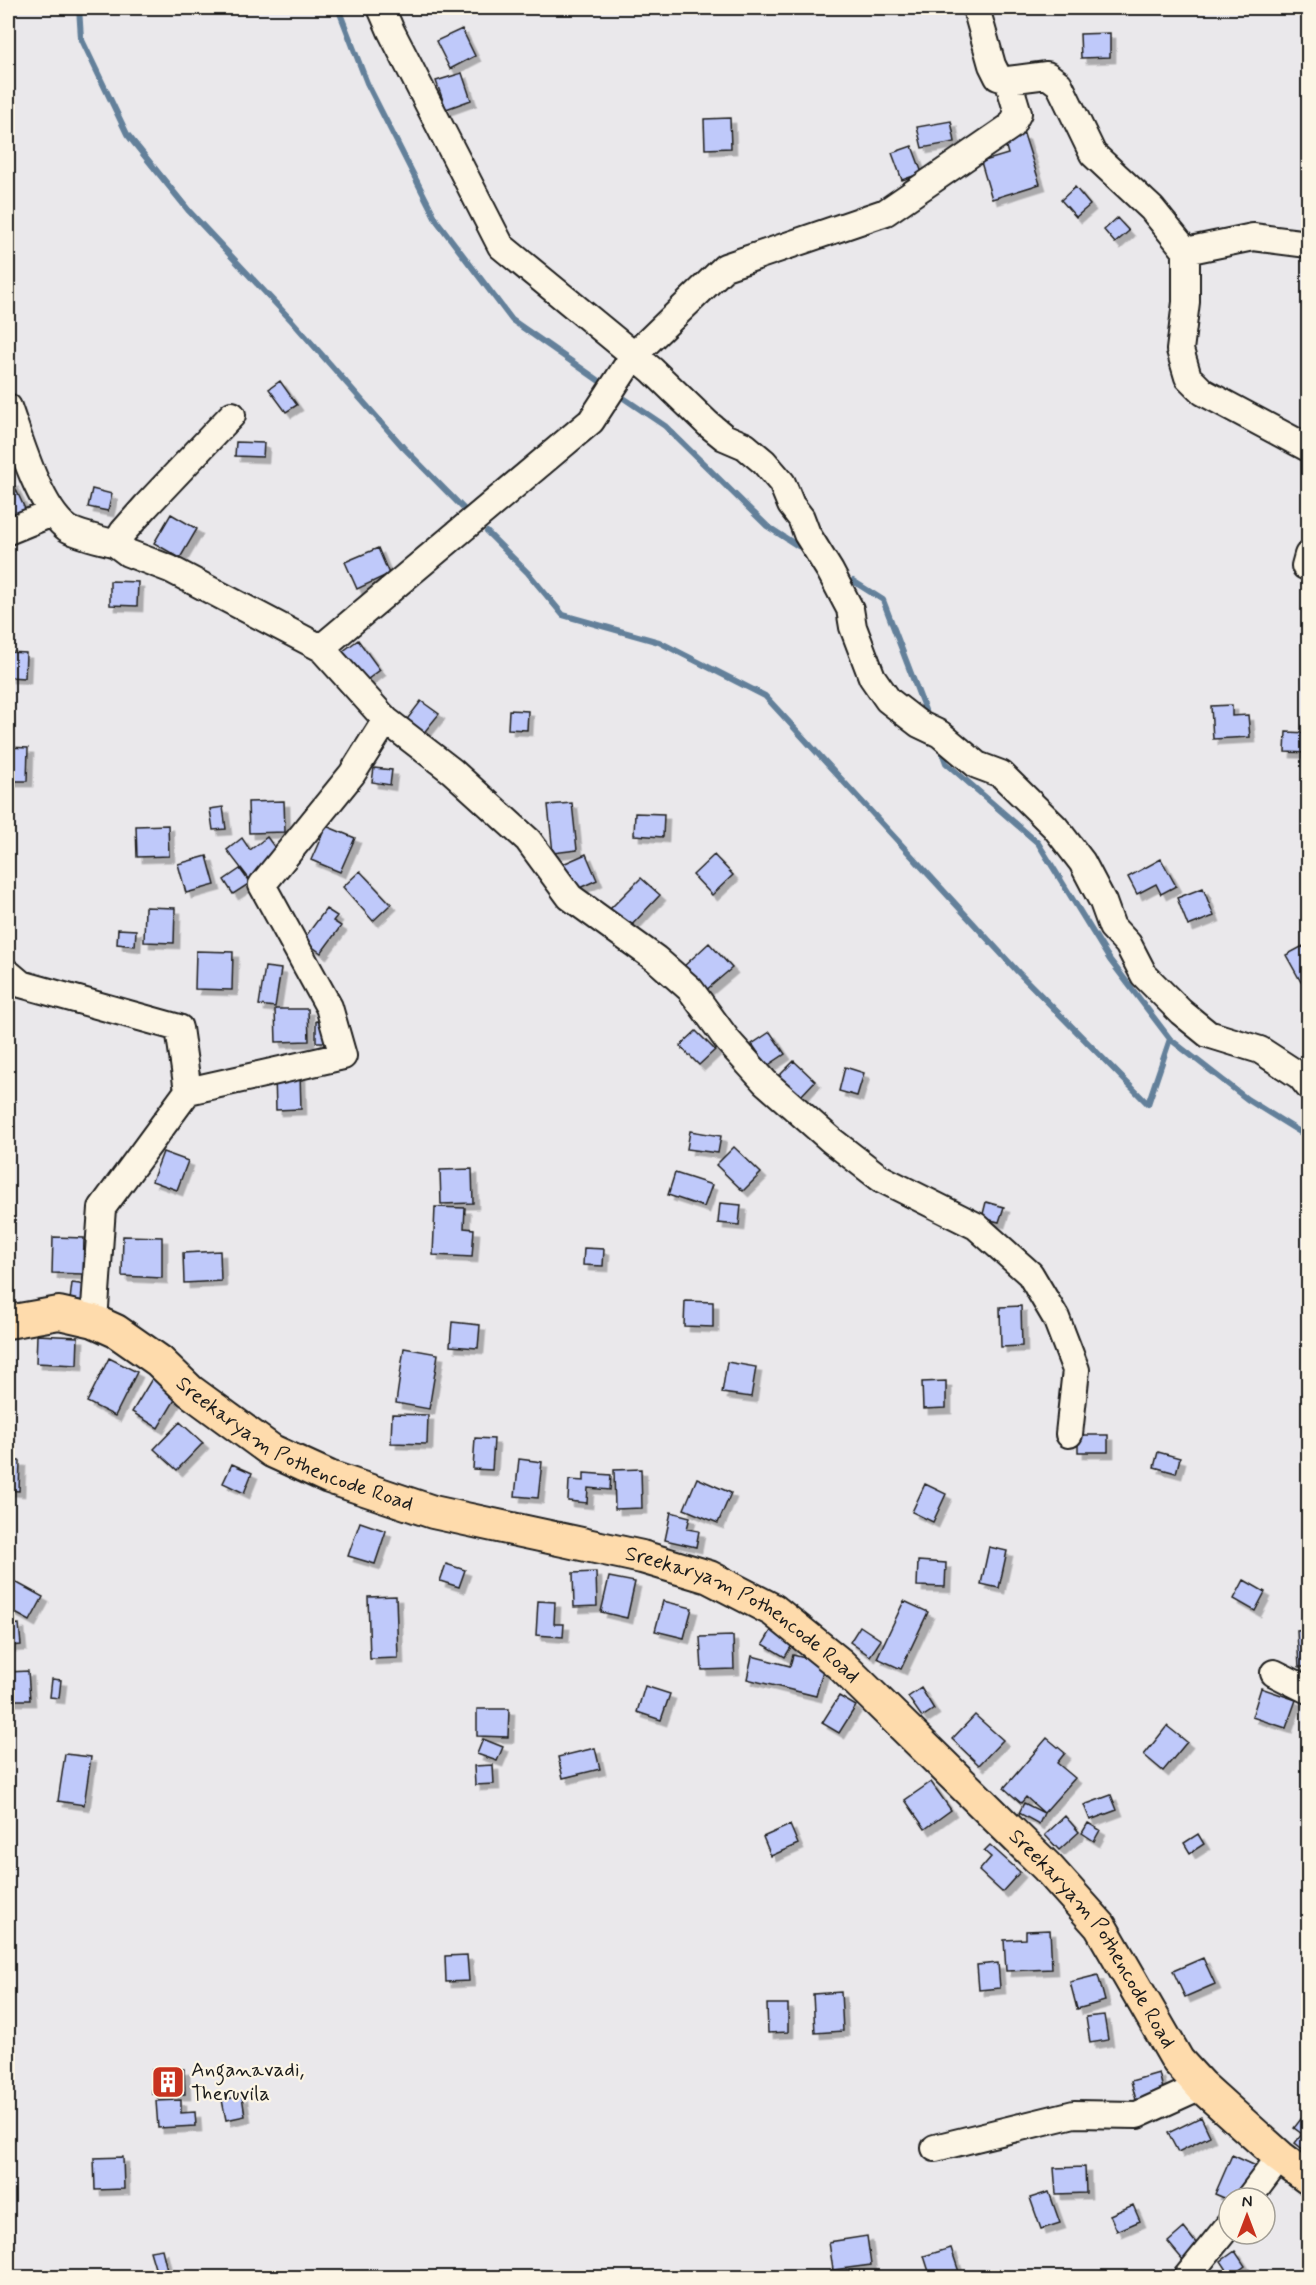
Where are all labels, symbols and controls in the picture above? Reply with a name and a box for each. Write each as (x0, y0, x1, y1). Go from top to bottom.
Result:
street label: Sreekaryam Pothencode Road (169, 1370, 417, 1518)
street label: Sreekaryam Pothencode Road (623, 1540, 866, 1690)
street label: Sreekaryam Pothencode Road (1002, 1823, 1182, 2054)
place label: Anganavadi, Theruvila (191, 2056, 304, 2108)
building icon: Anganavadi, Theruvila (150, 2064, 186, 2100)
north arrow (1217, 2186, 1277, 2246)
text: N (1242, 2192, 1252, 2213)

